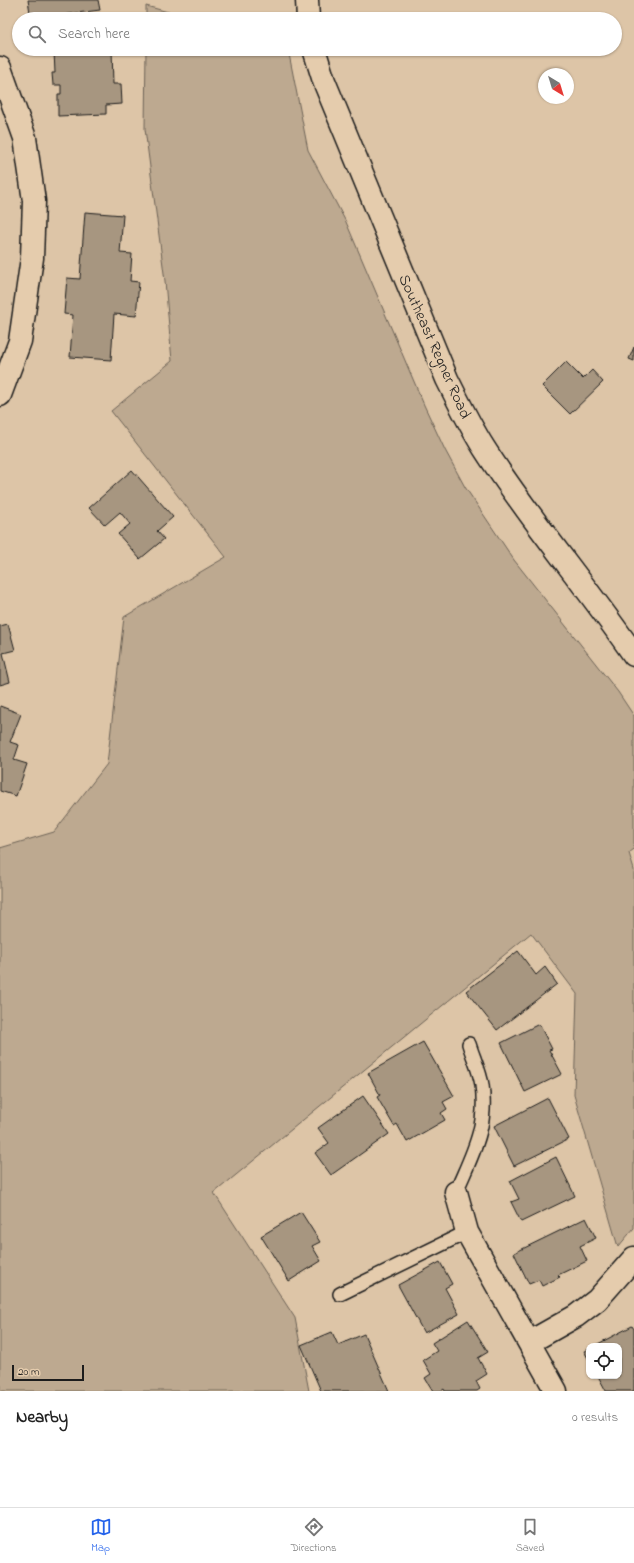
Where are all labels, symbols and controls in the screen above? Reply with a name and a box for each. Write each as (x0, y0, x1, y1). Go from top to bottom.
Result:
search box (12, 12, 622, 56)
icon: search (26, 23, 48, 45)
text: Search here (58, 23, 130, 45)
north arrow (538, 68, 574, 104)
street label: Southeast Regner Road (391, 271, 477, 423)
map controls (586, 1343, 622, 1379)
button: locate (586, 1343, 622, 1379)
scale bar (12, 1363, 84, 1382)
text: 20 m (18, 1364, 40, 1380)
text: Nearby (16, 1405, 68, 1430)
text: 0 results (572, 1408, 618, 1427)
tab: Map (90, 1516, 112, 1556)
tab: Directions (291, 1516, 336, 1556)
tab: Saved (516, 1516, 544, 1556)

